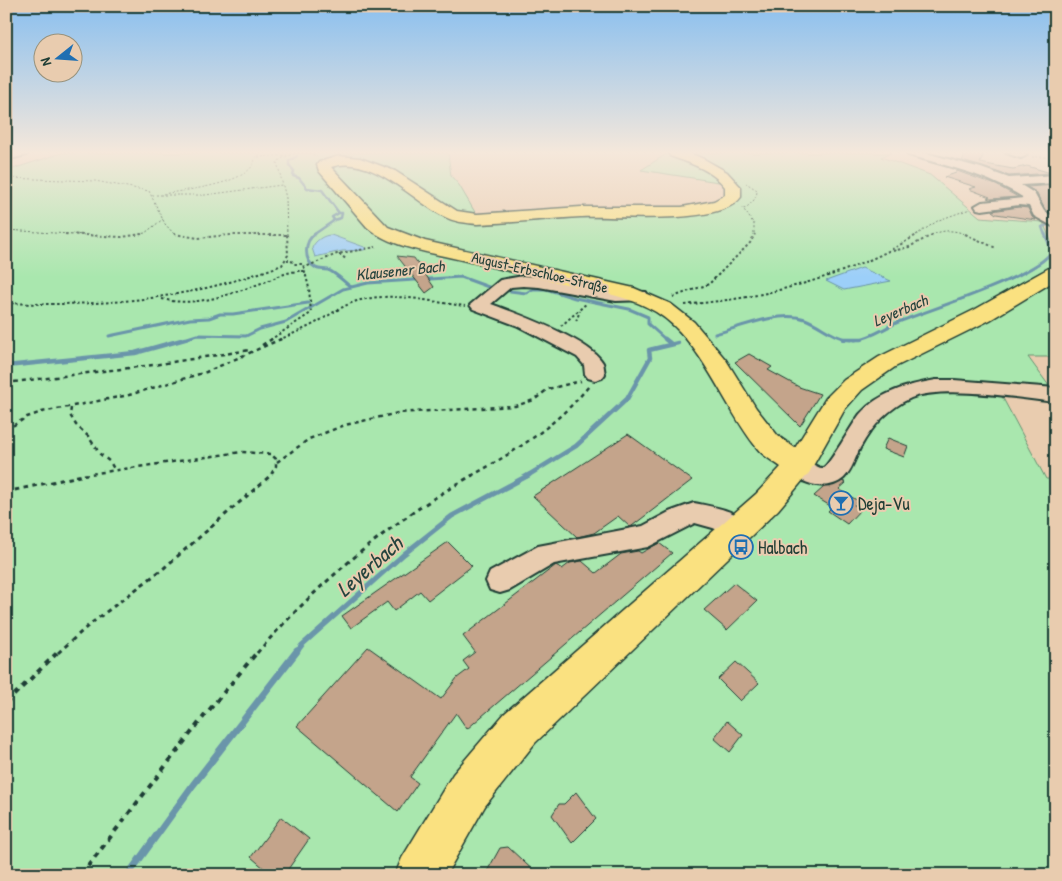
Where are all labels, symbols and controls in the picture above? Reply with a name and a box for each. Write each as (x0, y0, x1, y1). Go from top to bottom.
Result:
north arrow (32, 32, 82, 82)
text: N (35, 55, 55, 68)
street label: August-Erbschloe-Straße (470, 246, 610, 298)
water label: Klausener Bach (355, 254, 446, 286)
water label: Leyerbach (869, 288, 932, 331)
bar icon: Deja-Vu (828, 490, 854, 516)
place label: Deja-Vu (858, 491, 910, 516)
water label: Leyerbach (329, 528, 410, 603)
bus stop icon: Halbach (728, 534, 754, 560)
place label: Halbach (758, 535, 808, 560)

